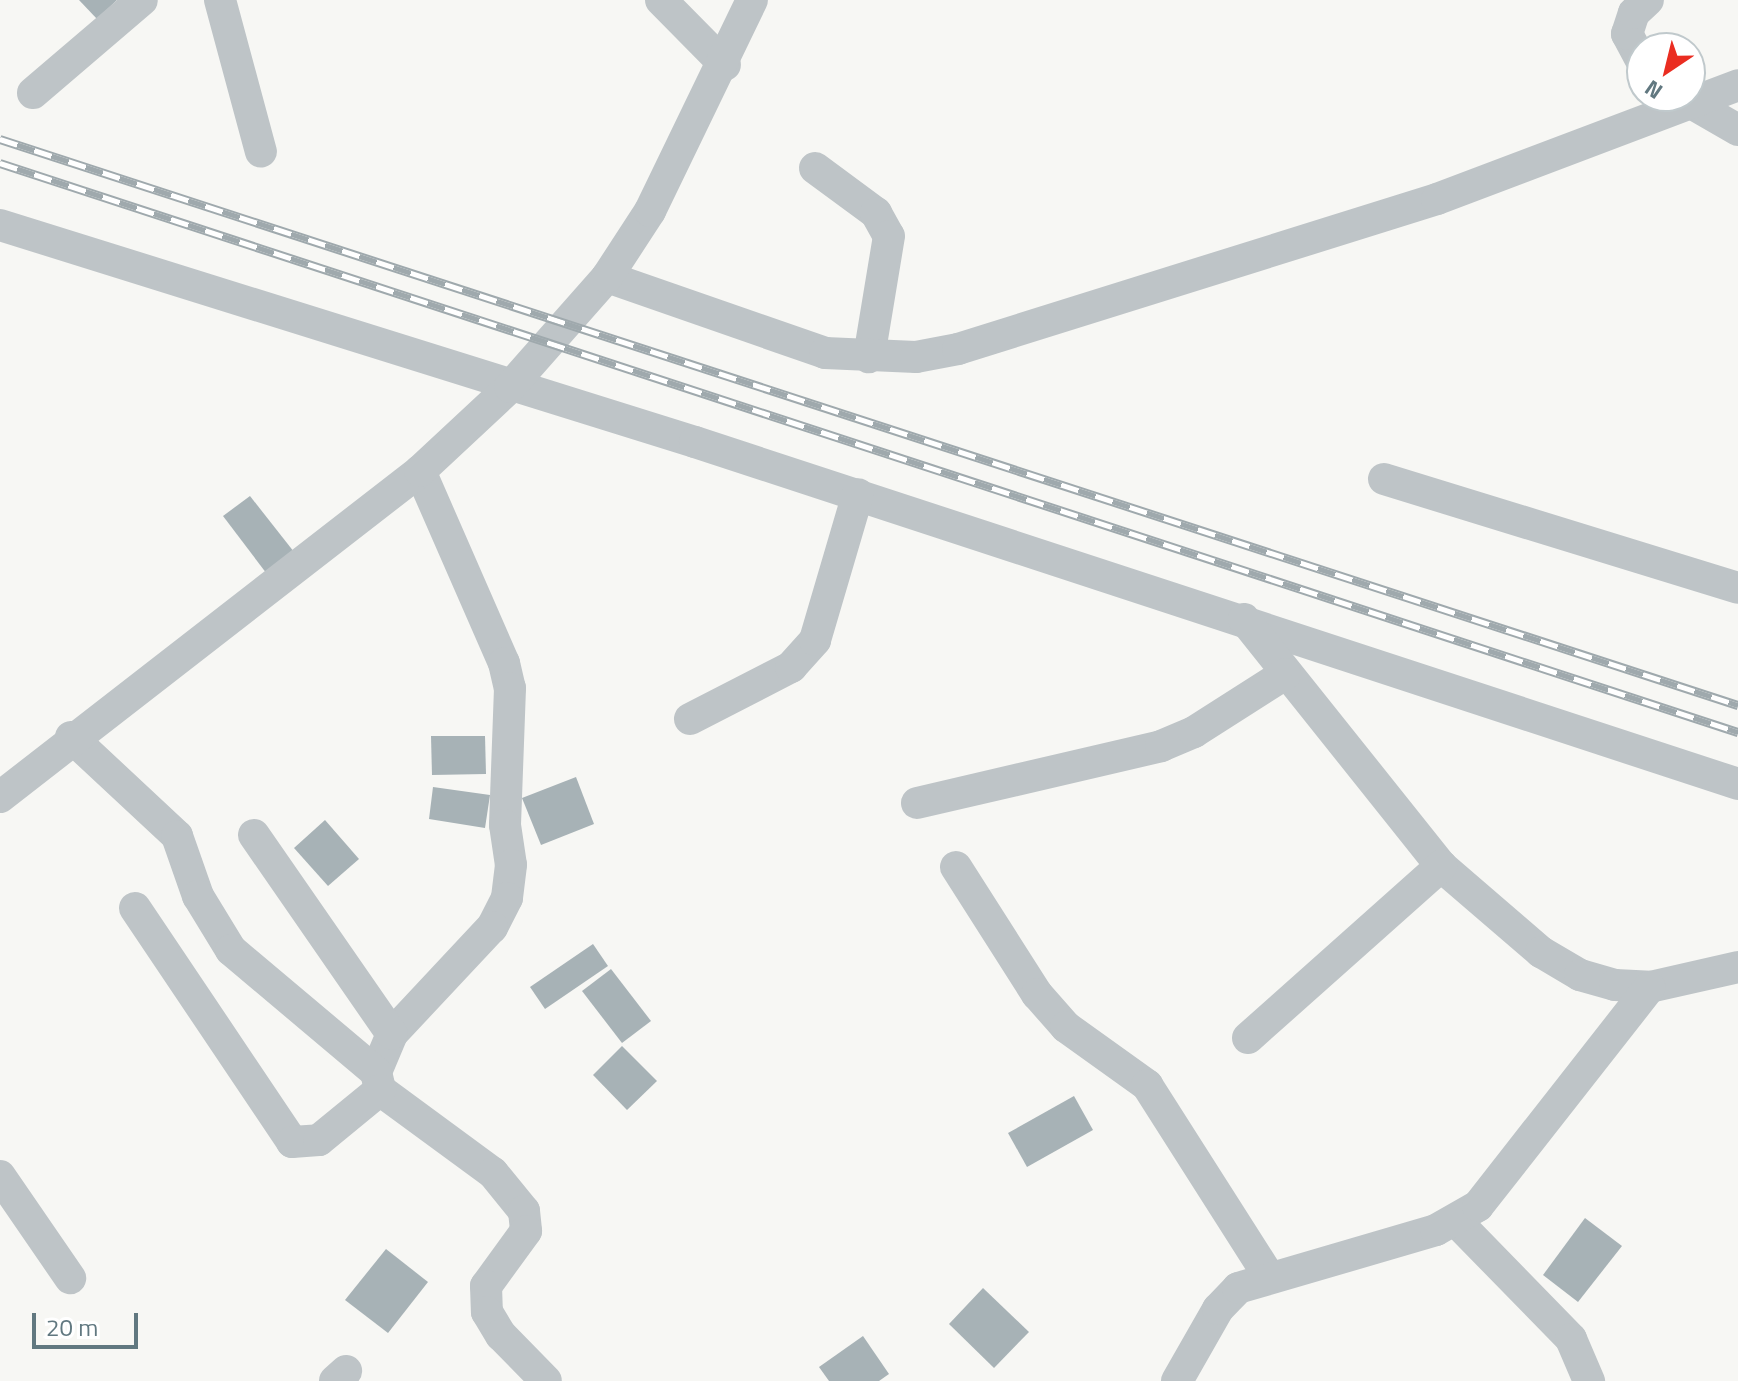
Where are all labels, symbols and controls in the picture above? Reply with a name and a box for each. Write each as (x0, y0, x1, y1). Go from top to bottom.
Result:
north arrow (1626, 32, 1706, 112)
text: N (1637, 72, 1669, 108)
scale bar (36, 1297, 142, 1347)
text: 20 m (46, 1309, 98, 1345)

